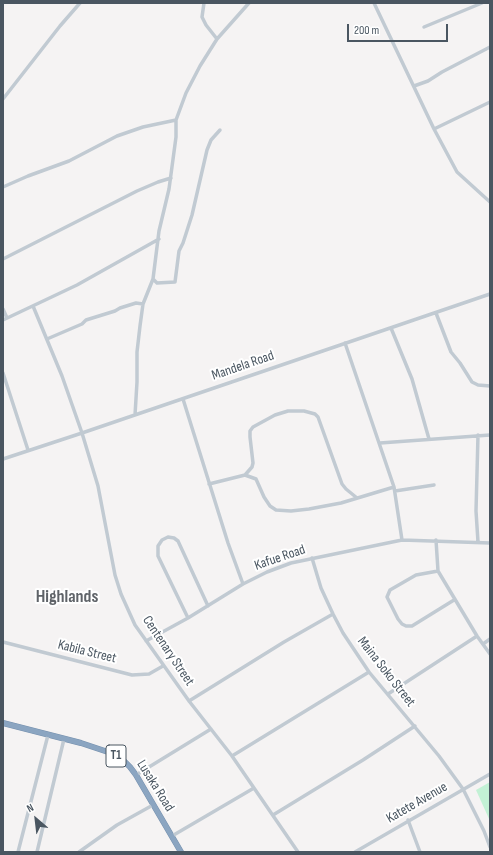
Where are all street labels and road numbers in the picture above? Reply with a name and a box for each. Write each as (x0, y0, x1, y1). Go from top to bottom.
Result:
street label: Mandela Road (210, 348, 276, 384)
street label: Kafue Road (252, 541, 308, 575)
street label: Centenary Street (138, 613, 198, 689)
street label: Maina Soko Street (353, 634, 419, 710)
street label: Kabila Street (56, 637, 118, 667)
road number: T1 (106, 745, 126, 767)
street label: Lusaka Road (133, 757, 177, 815)
street label: Katete Avenue (384, 779, 450, 827)

